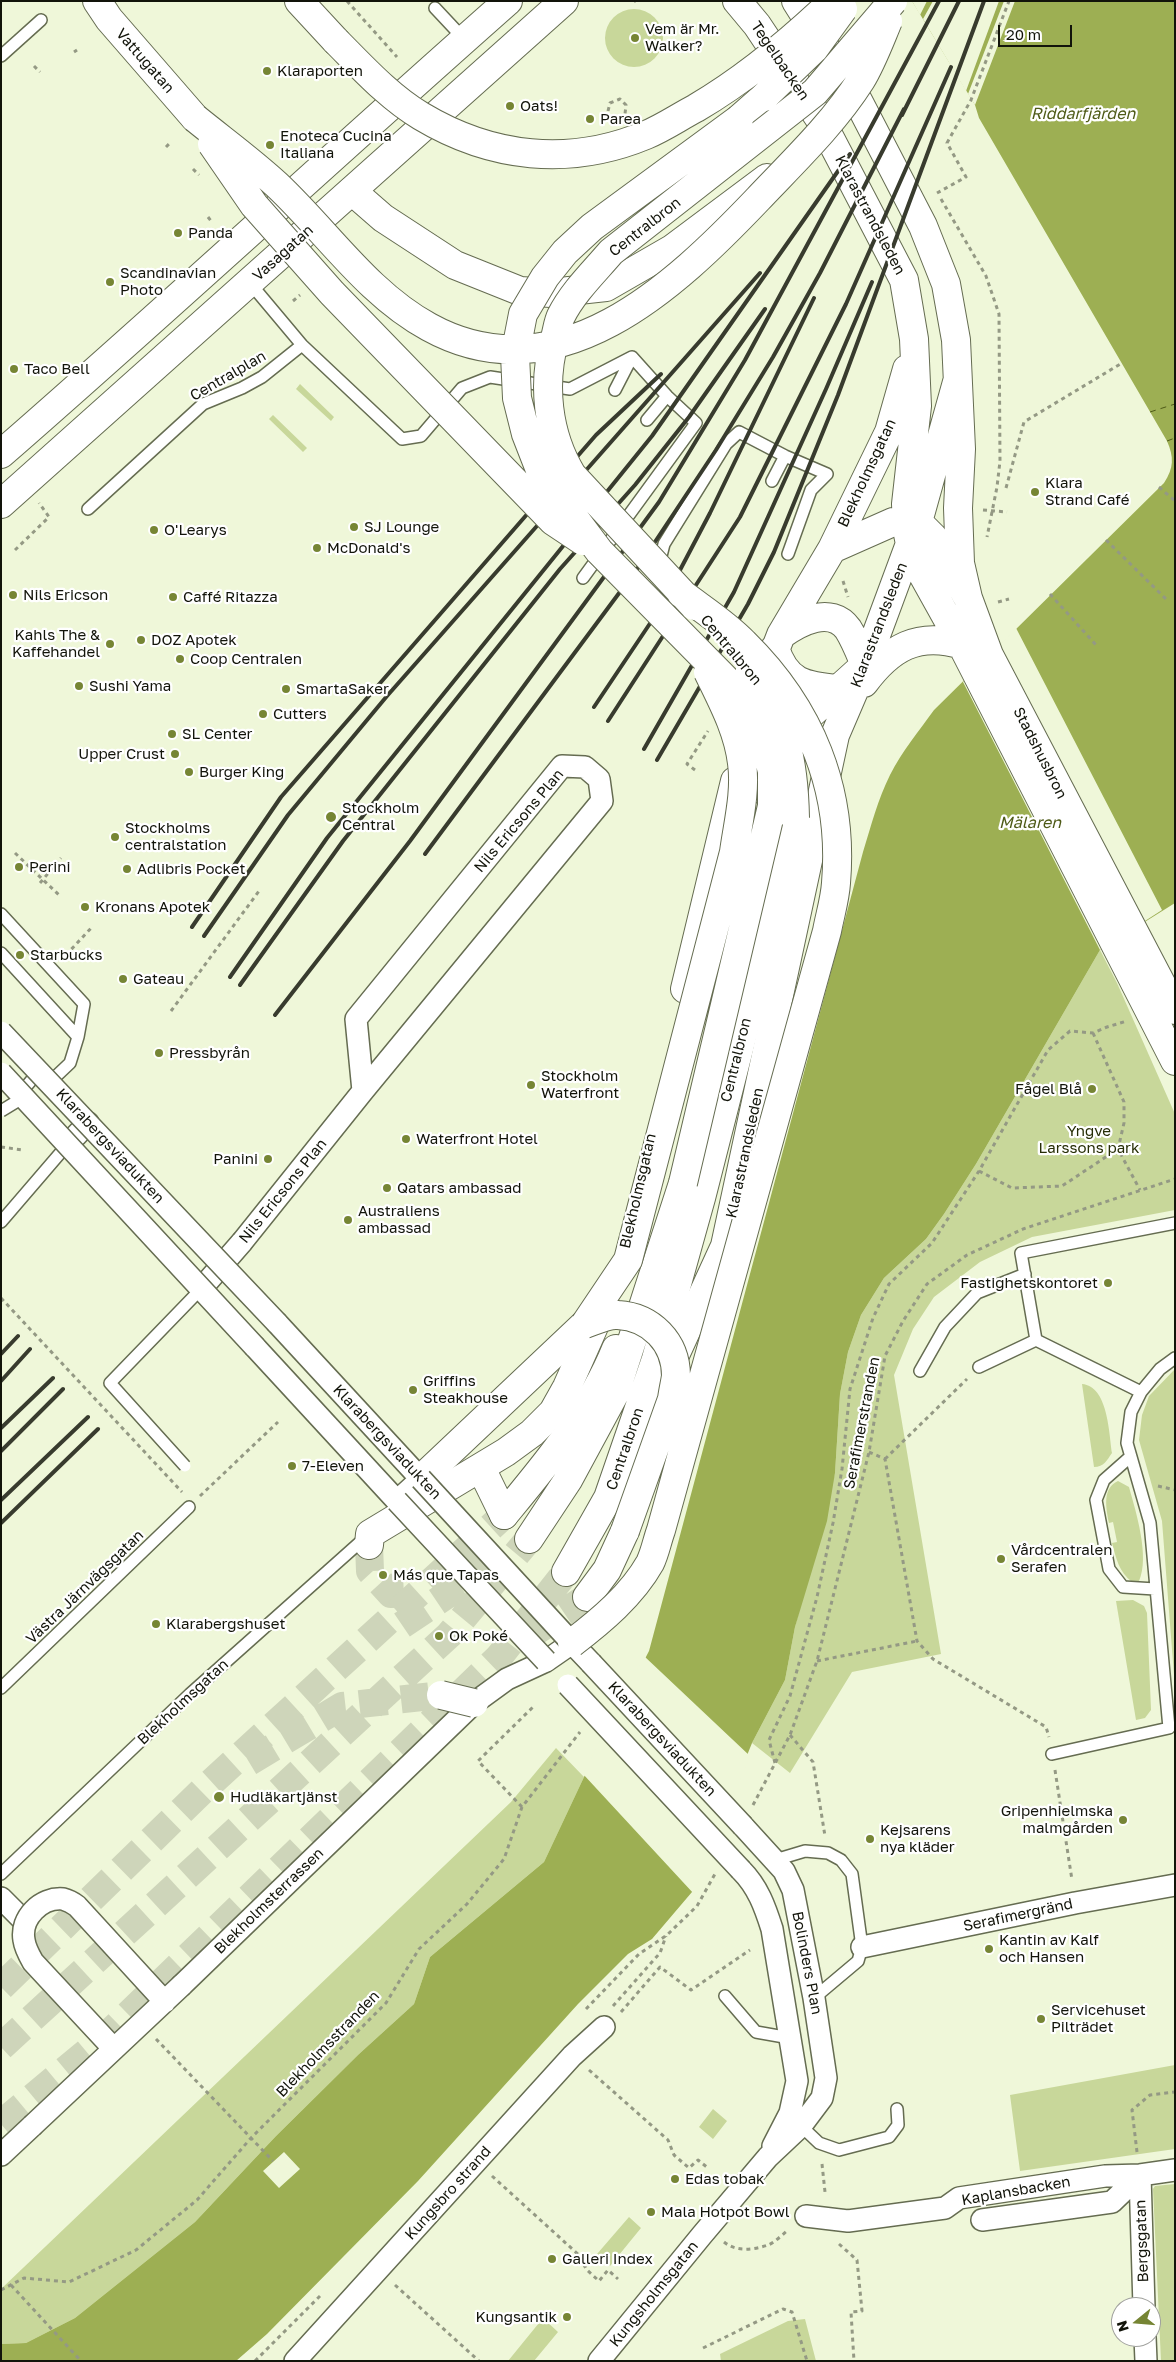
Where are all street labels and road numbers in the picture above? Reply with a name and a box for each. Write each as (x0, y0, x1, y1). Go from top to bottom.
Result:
street label: Tegelbacken (747, 18, 813, 104)
street label: Vattugatan (112, 25, 178, 97)
street label: Klarastrandsleden (831, 152, 909, 278)
street label: Centralbron (606, 193, 684, 261)
street label: Vasagatan (249, 221, 317, 285)
street label: Centralplan (187, 347, 269, 405)
street label: Blekholmsgatan (834, 416, 900, 530)
street label: Klarastrandsleden (847, 560, 911, 690)
street label: Centralbron (696, 611, 766, 689)
street label: Stadshusbron (1009, 704, 1071, 802)
street label: Nils Ericsons Plan (471, 766, 567, 876)
street label: Centralbron (717, 1016, 755, 1104)
street label: Klarabergsviadukten (52, 1085, 168, 1207)
street label: Klarastrandsleden (722, 1086, 768, 1220)
street label: Blekholmsgatan (616, 1132, 660, 1250)
street label: Nils Ericsons Plan (235, 1135, 331, 1247)
street label: Serafimerstranden (840, 1355, 884, 1491)
street label: Klarabergsviadukten (329, 1381, 445, 1503)
street label: Centralbron (602, 1405, 648, 1493)
street label: Västra Järnvägsgatan (23, 1526, 147, 1648)
street label: Blekholmsgatan (134, 1655, 232, 1749)
street label: Klarabergsviadukten (604, 1678, 720, 1800)
street label: Blekholmsterrassen (211, 1844, 327, 1958)
street label: Serafimergränd (962, 1895, 1074, 1935)
street label: Bolinders Plan (788, 1910, 826, 2016)
street label: Blekholmsstranden (273, 1987, 383, 2101)
street label: Kungsbro strand (401, 2142, 495, 2244)
street label: Kaplansbacken (960, 2173, 1072, 2209)
street label: Bergsgatan (1132, 2199, 1152, 2283)
street label: Kungsholmsgatan (606, 2237, 702, 2351)

